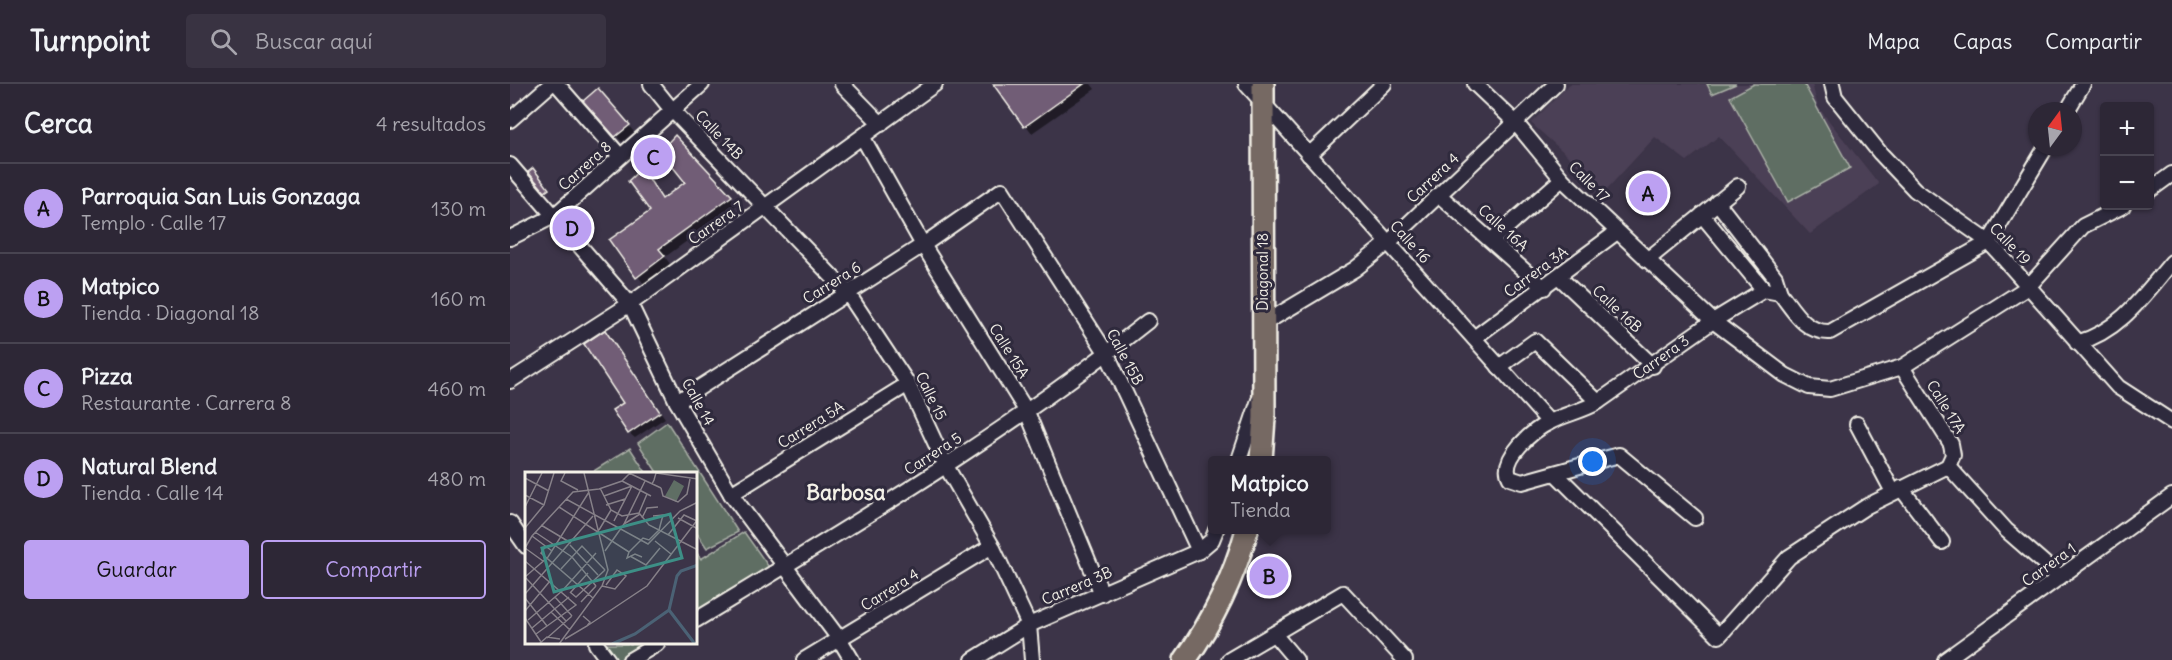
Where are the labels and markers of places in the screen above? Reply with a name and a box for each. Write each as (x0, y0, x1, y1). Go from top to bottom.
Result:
pin: C (634, 134, 672, 180)
pin: A (1628, 170, 1668, 216)
pin: D (552, 206, 592, 250)
pin: B (1250, 554, 1288, 598)

